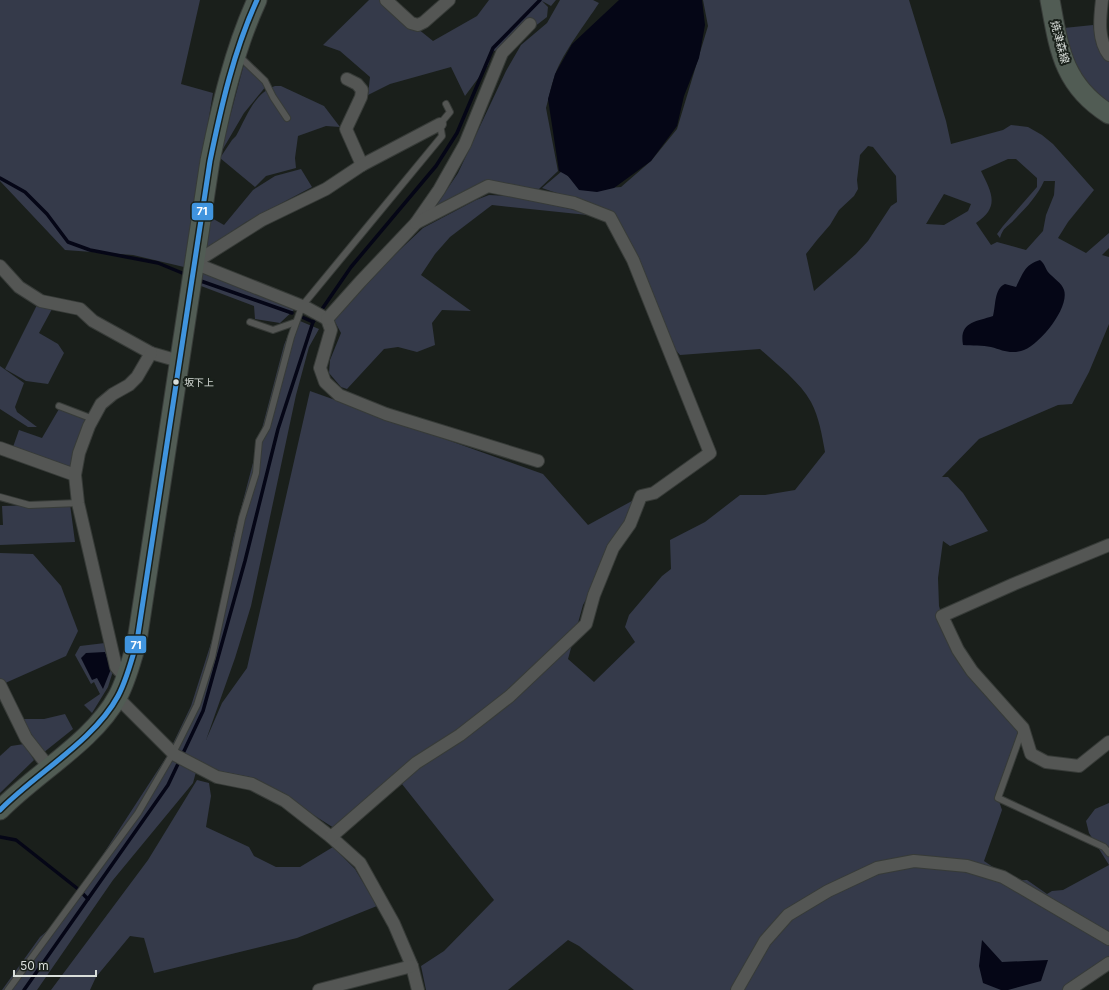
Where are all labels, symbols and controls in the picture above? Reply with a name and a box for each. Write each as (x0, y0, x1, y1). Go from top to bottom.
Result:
street label: 焼津森線 (1048, 19, 1072, 65)
line badge: 71 (191, 202, 214, 221)
text: 71 (196, 204, 208, 218)
place label: 坂下上 (184, 376, 214, 388)
marker: 坂下上 (171, 377, 181, 387)
line badge: 71 (124, 635, 147, 654)
text: 71 (130, 638, 142, 652)
scale bar (14, 952, 96, 978)
text: 50 m (20, 958, 49, 973)

